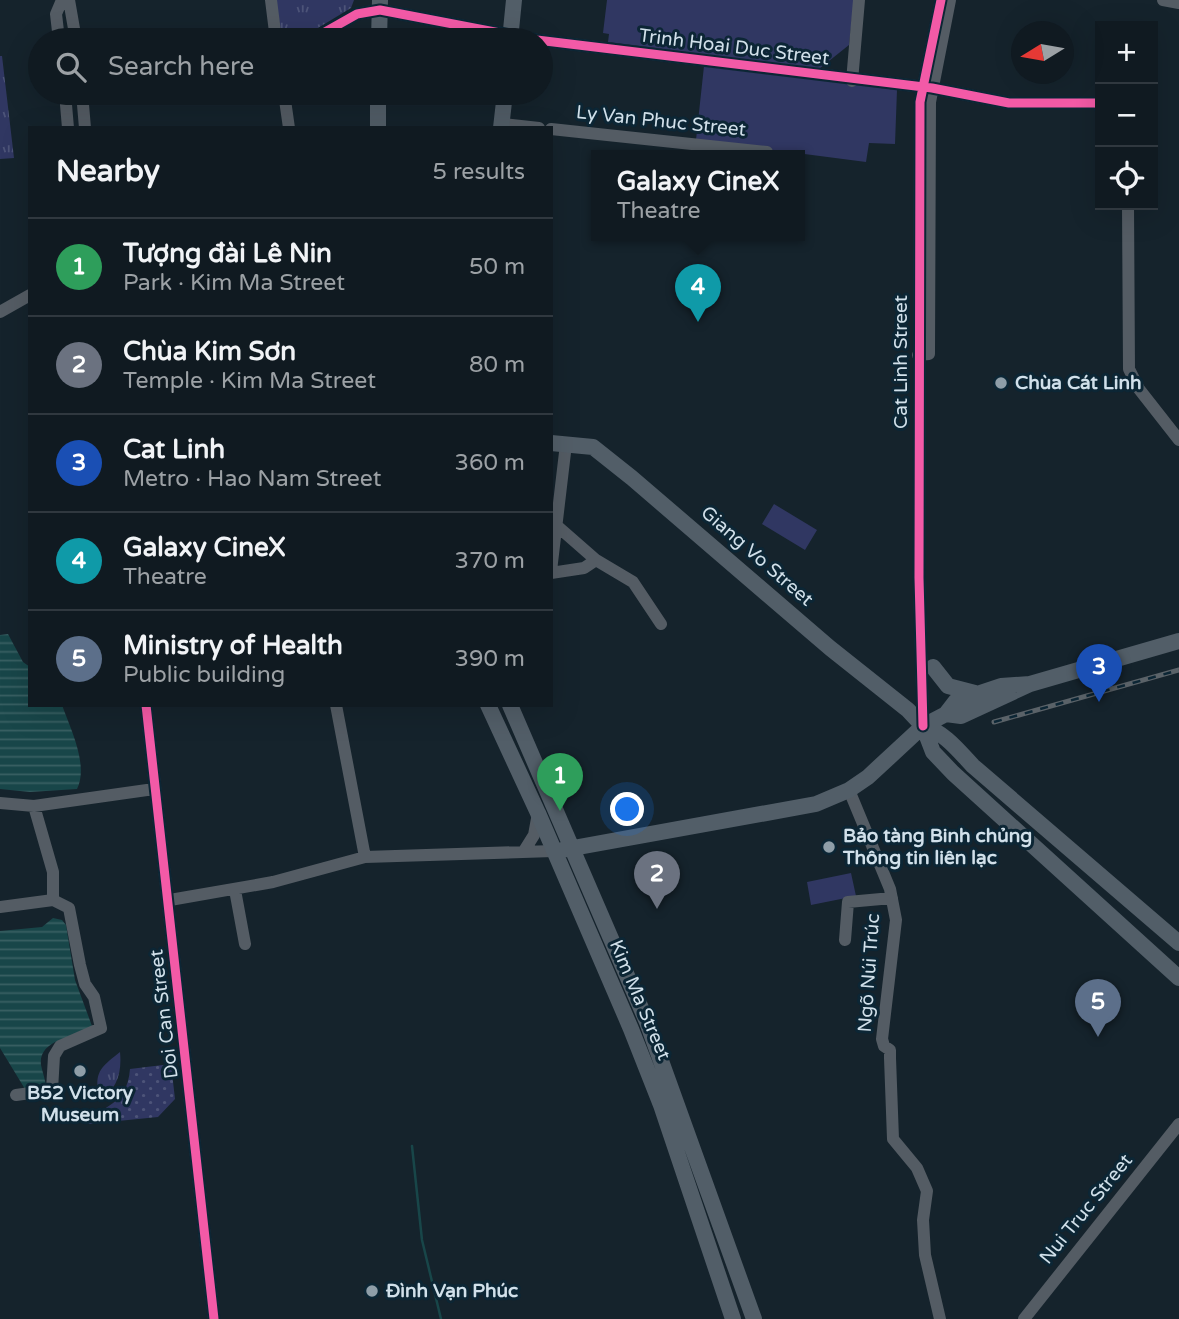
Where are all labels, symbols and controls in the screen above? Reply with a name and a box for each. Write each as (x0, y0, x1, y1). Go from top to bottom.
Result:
north arrow (1011, 21, 1074, 84)
map controls (1095, 21, 1158, 210)
button: + (1095, 21, 1158, 84)
street label: Trinh Hoai Duc Street (638, 24, 830, 70)
search box (28, 28, 553, 105)
icon: search (52, 48, 90, 86)
text: Search here (108, 51, 254, 82)
button: − (1095, 84, 1158, 147)
street label: Ly Van Phuc Street (575, 101, 747, 141)
button: locate (1095, 147, 1158, 210)
popup (591, 150, 805, 241)
text: Nearby (56, 153, 160, 190)
text: 5 results (432, 158, 525, 186)
text: Galaxy CineX (617, 166, 779, 197)
text: Theatre (617, 197, 700, 225)
text: Tượng đài Lê Nin (123, 238, 332, 269)
text: 1 (72, 253, 86, 281)
text: 50 m (469, 253, 525, 281)
pin: 4 (675, 264, 721, 322)
text: Park · Kim Ma Street (123, 269, 345, 297)
street label: Cat Linh Street (890, 295, 912, 429)
text: Chùa Kim Sơn (123, 336, 296, 367)
text: 2 (72, 351, 86, 379)
text: 80 m (469, 351, 525, 379)
text: Temple · Kim Ma Street (123, 367, 376, 395)
place label: Chùa Cát Linh (1015, 372, 1142, 394)
marker: Chùa Cát Linh (993, 375, 1009, 391)
text: Cat Linh (123, 434, 225, 465)
text: 3 (72, 449, 86, 477)
text: 360 m (455, 449, 525, 477)
text: Metro · Hao Nam Street (123, 465, 382, 493)
street label: Giang Vo Street (696, 501, 818, 611)
text: Galaxy CineX (123, 532, 286, 563)
text: 4 (72, 547, 86, 575)
text: 370 m (455, 547, 525, 575)
text: Theatre (123, 563, 207, 591)
text: Ministry of Health (123, 630, 343, 661)
pin: 3 (1076, 644, 1122, 702)
text: 5 (72, 645, 86, 673)
text: 390 m (455, 645, 525, 673)
text: Public building (123, 661, 285, 689)
pin: 1 (537, 753, 583, 811)
your location (610, 792, 644, 826)
place label: Bảo tàng Binh chủng Thông tin liên lạc (842, 825, 1032, 870)
marker: Bảo tàng Binh chủng Thông tin liên lạc (821, 839, 837, 855)
pin: 2 (634, 851, 680, 909)
street label: Ngõ Núi Trúc (854, 913, 884, 1033)
street label: Kim Ma Street (605, 937, 675, 1063)
street label: Doi Can Street (145, 948, 183, 1080)
pin: 5 (1075, 979, 1121, 1037)
marker: B52 Victory Museum (72, 1063, 88, 1079)
place label: B52 Victory Museum (27, 1082, 134, 1126)
street label: Nui Truc Street (1035, 1150, 1137, 1268)
place label: Đình Vạn Phúc (385, 1280, 518, 1302)
marker: Đình Vạn Phúc (364, 1283, 380, 1299)

